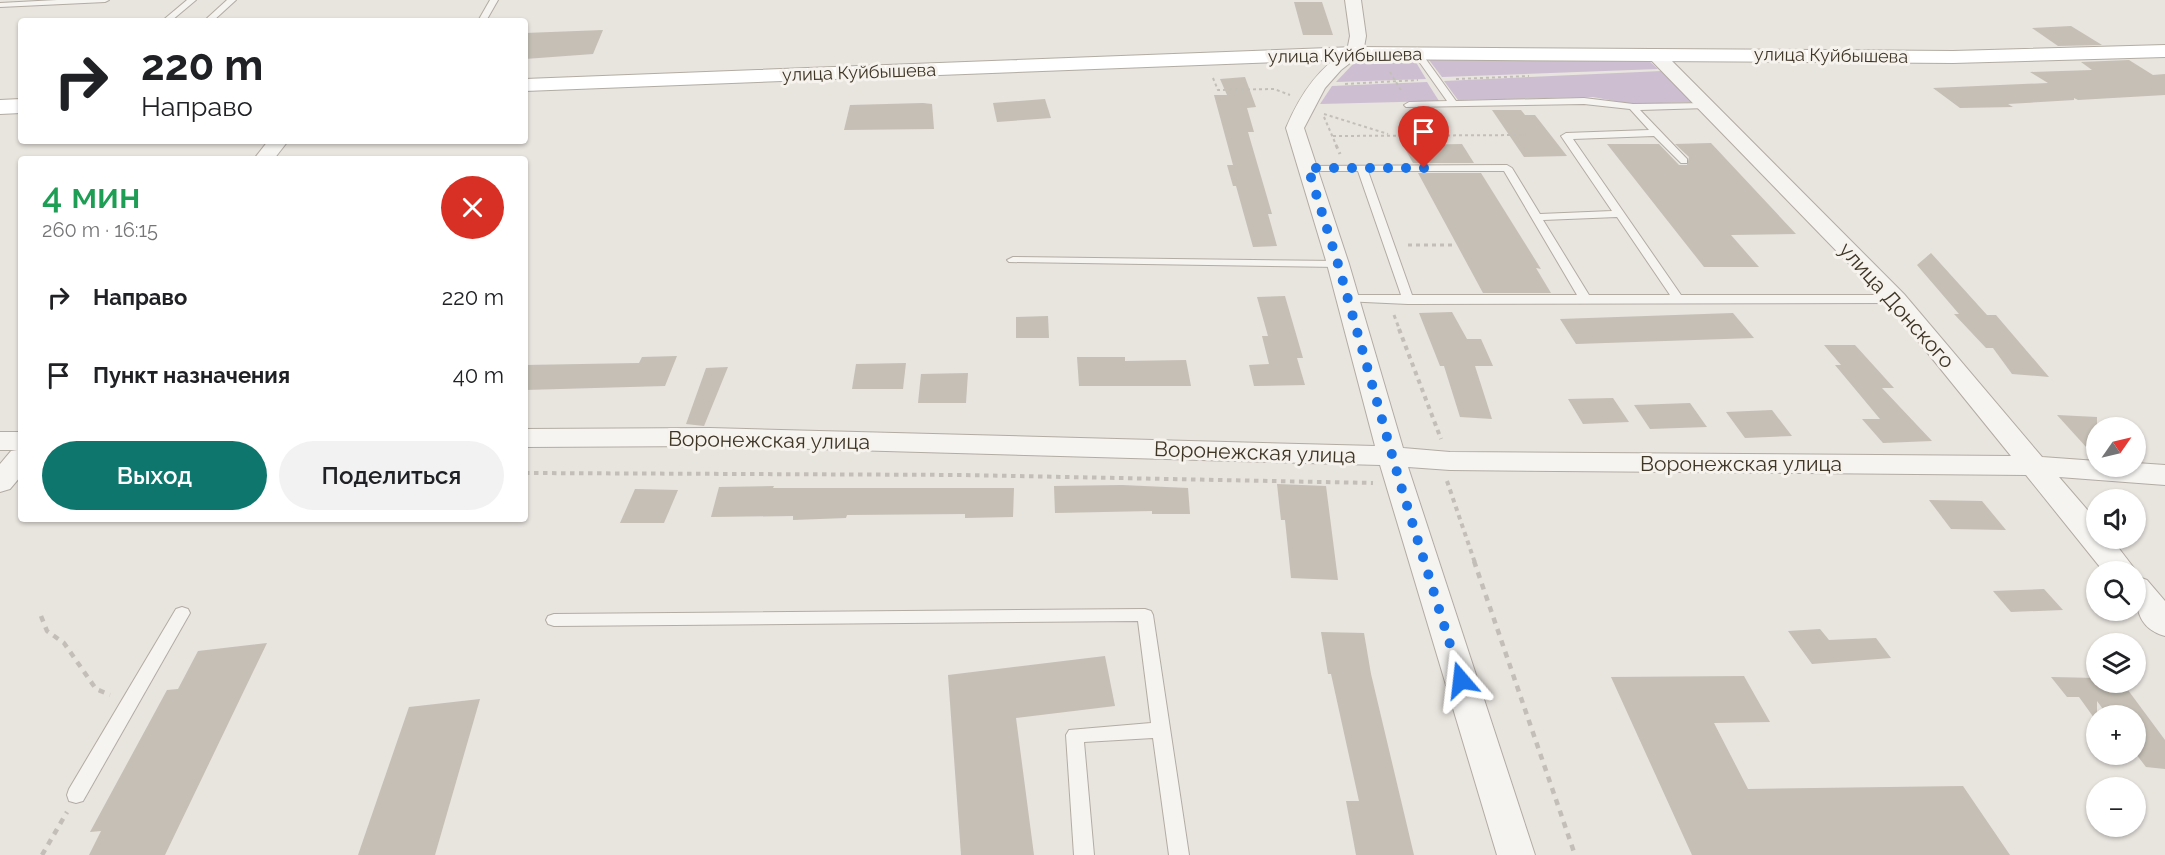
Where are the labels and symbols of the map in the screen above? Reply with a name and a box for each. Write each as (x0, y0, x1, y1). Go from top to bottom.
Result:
street label: улица Куйбышева (1268, 43, 1422, 67)
street label: улица Куйбышева (1754, 43, 1908, 67)
street label: улица Куйбышева (782, 59, 936, 85)
pin (1398, 106, 1449, 168)
street label: улица Донского (1834, 237, 1960, 373)
north arrow (2086, 417, 2146, 477)
street label: Воронежская улица (668, 426, 870, 454)
street label: Воронежская улица (1154, 436, 1356, 468)
street label: Воронежская улица (1640, 451, 1842, 476)
position arrow (1429, 648, 1493, 712)

